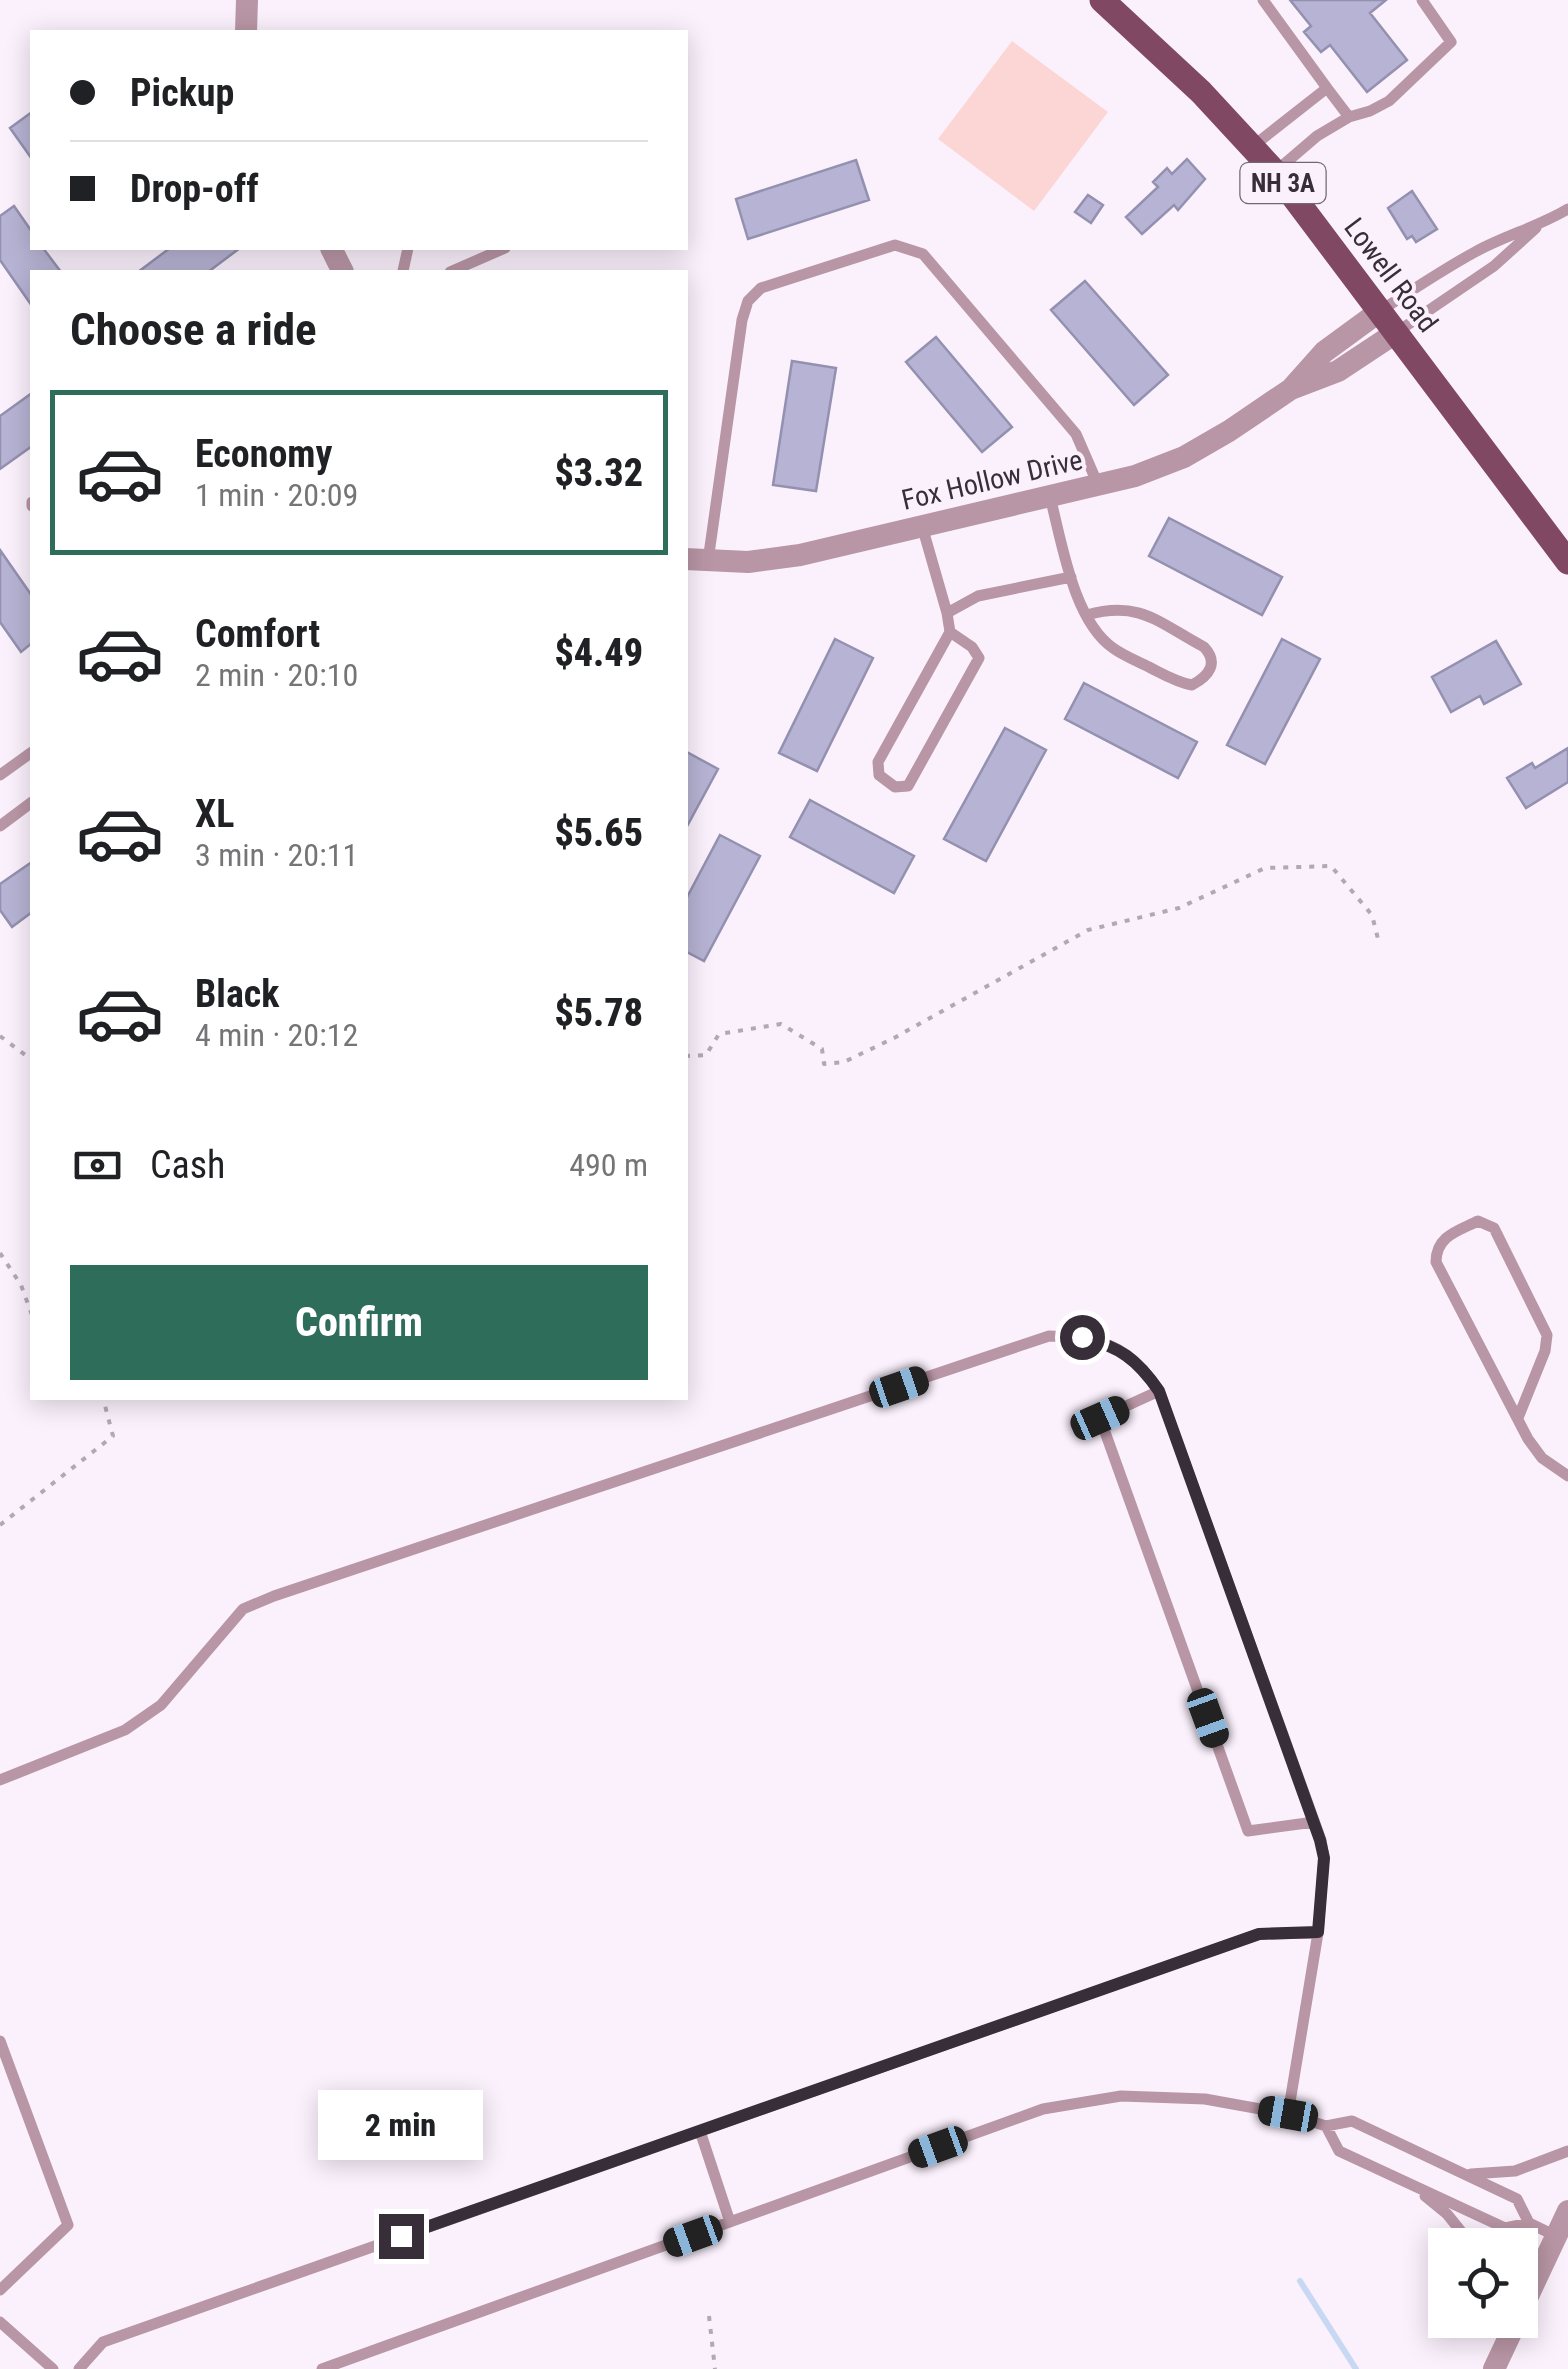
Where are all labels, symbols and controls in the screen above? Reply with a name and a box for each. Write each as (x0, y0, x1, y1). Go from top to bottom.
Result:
text: Pickup (130, 71, 234, 115)
road number: NH 3A (1240, 163, 1326, 203)
text: Drop-off (130, 167, 259, 211)
street label: Lowell Road (1337, 211, 1445, 339)
text: Choose a ride (70, 303, 317, 356)
icon: car (75, 428, 165, 518)
text: Economy (195, 432, 332, 476)
street label: Fox Hollow Drive (898, 443, 1086, 517)
text: $3.32 (554, 451, 643, 495)
text: 1 min · 20:09 (195, 476, 358, 514)
icon: car (75, 608, 165, 698)
text: Comfort (195, 612, 320, 656)
text: $4.49 (554, 631, 643, 675)
text: 2 min · 20:10 (195, 656, 358, 694)
icon: car (75, 788, 165, 878)
text: XL (195, 792, 234, 836)
text: $5.65 (554, 811, 643, 855)
text: 3 min · 20:11 (195, 836, 358, 874)
icon: car (75, 968, 165, 1058)
text: Black (195, 972, 279, 1016)
text: $5.78 (554, 991, 643, 1035)
text: 4 min · 20:12 (195, 1016, 358, 1054)
icon: cash (70, 1138, 125, 1193)
text: Cash (150, 1143, 225, 1187)
text: 490 m (569, 1146, 648, 1184)
button: Confirm (70, 1265, 648, 1380)
route start (1060, 1315, 1105, 1360)
car (866, 1363, 932, 1411)
car (1066, 1392, 1134, 1444)
car (1184, 1685, 1232, 1751)
callout: 2 min (318, 2091, 484, 2161)
car (1256, 2094, 1320, 2134)
text: 2 min (365, 2106, 436, 2144)
car (905, 2123, 971, 2171)
car (660, 2212, 726, 2260)
route end (379, 2214, 424, 2259)
map controls (1428, 2228, 1538, 2338)
button: locate (1428, 2228, 1538, 2338)

